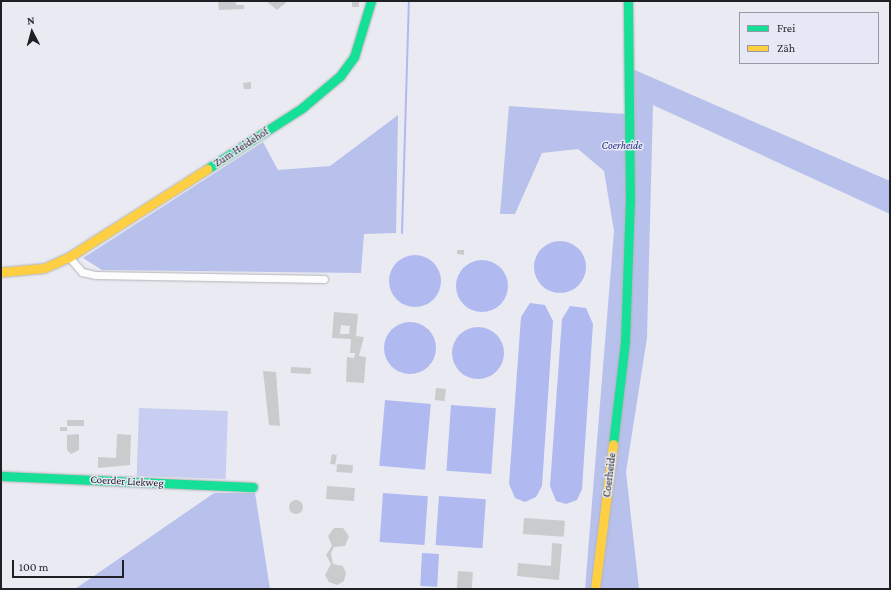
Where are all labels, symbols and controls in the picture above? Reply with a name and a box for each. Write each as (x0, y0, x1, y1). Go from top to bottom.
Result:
north arrow (12, 12, 52, 52)
legend (739, 12, 879, 64)
text: N (26, 14, 35, 26)
text: Frei (777, 21, 795, 35)
text: Zäh (777, 41, 795, 55)
street label: Zum Heidehof (211, 124, 271, 170)
park label: Coerheide (602, 138, 642, 152)
street label: Coerheide (600, 452, 618, 498)
street label: Coerder Liekweg (90, 472, 164, 490)
scale bar (14, 552, 126, 578)
text: 100 m (19, 560, 48, 574)

